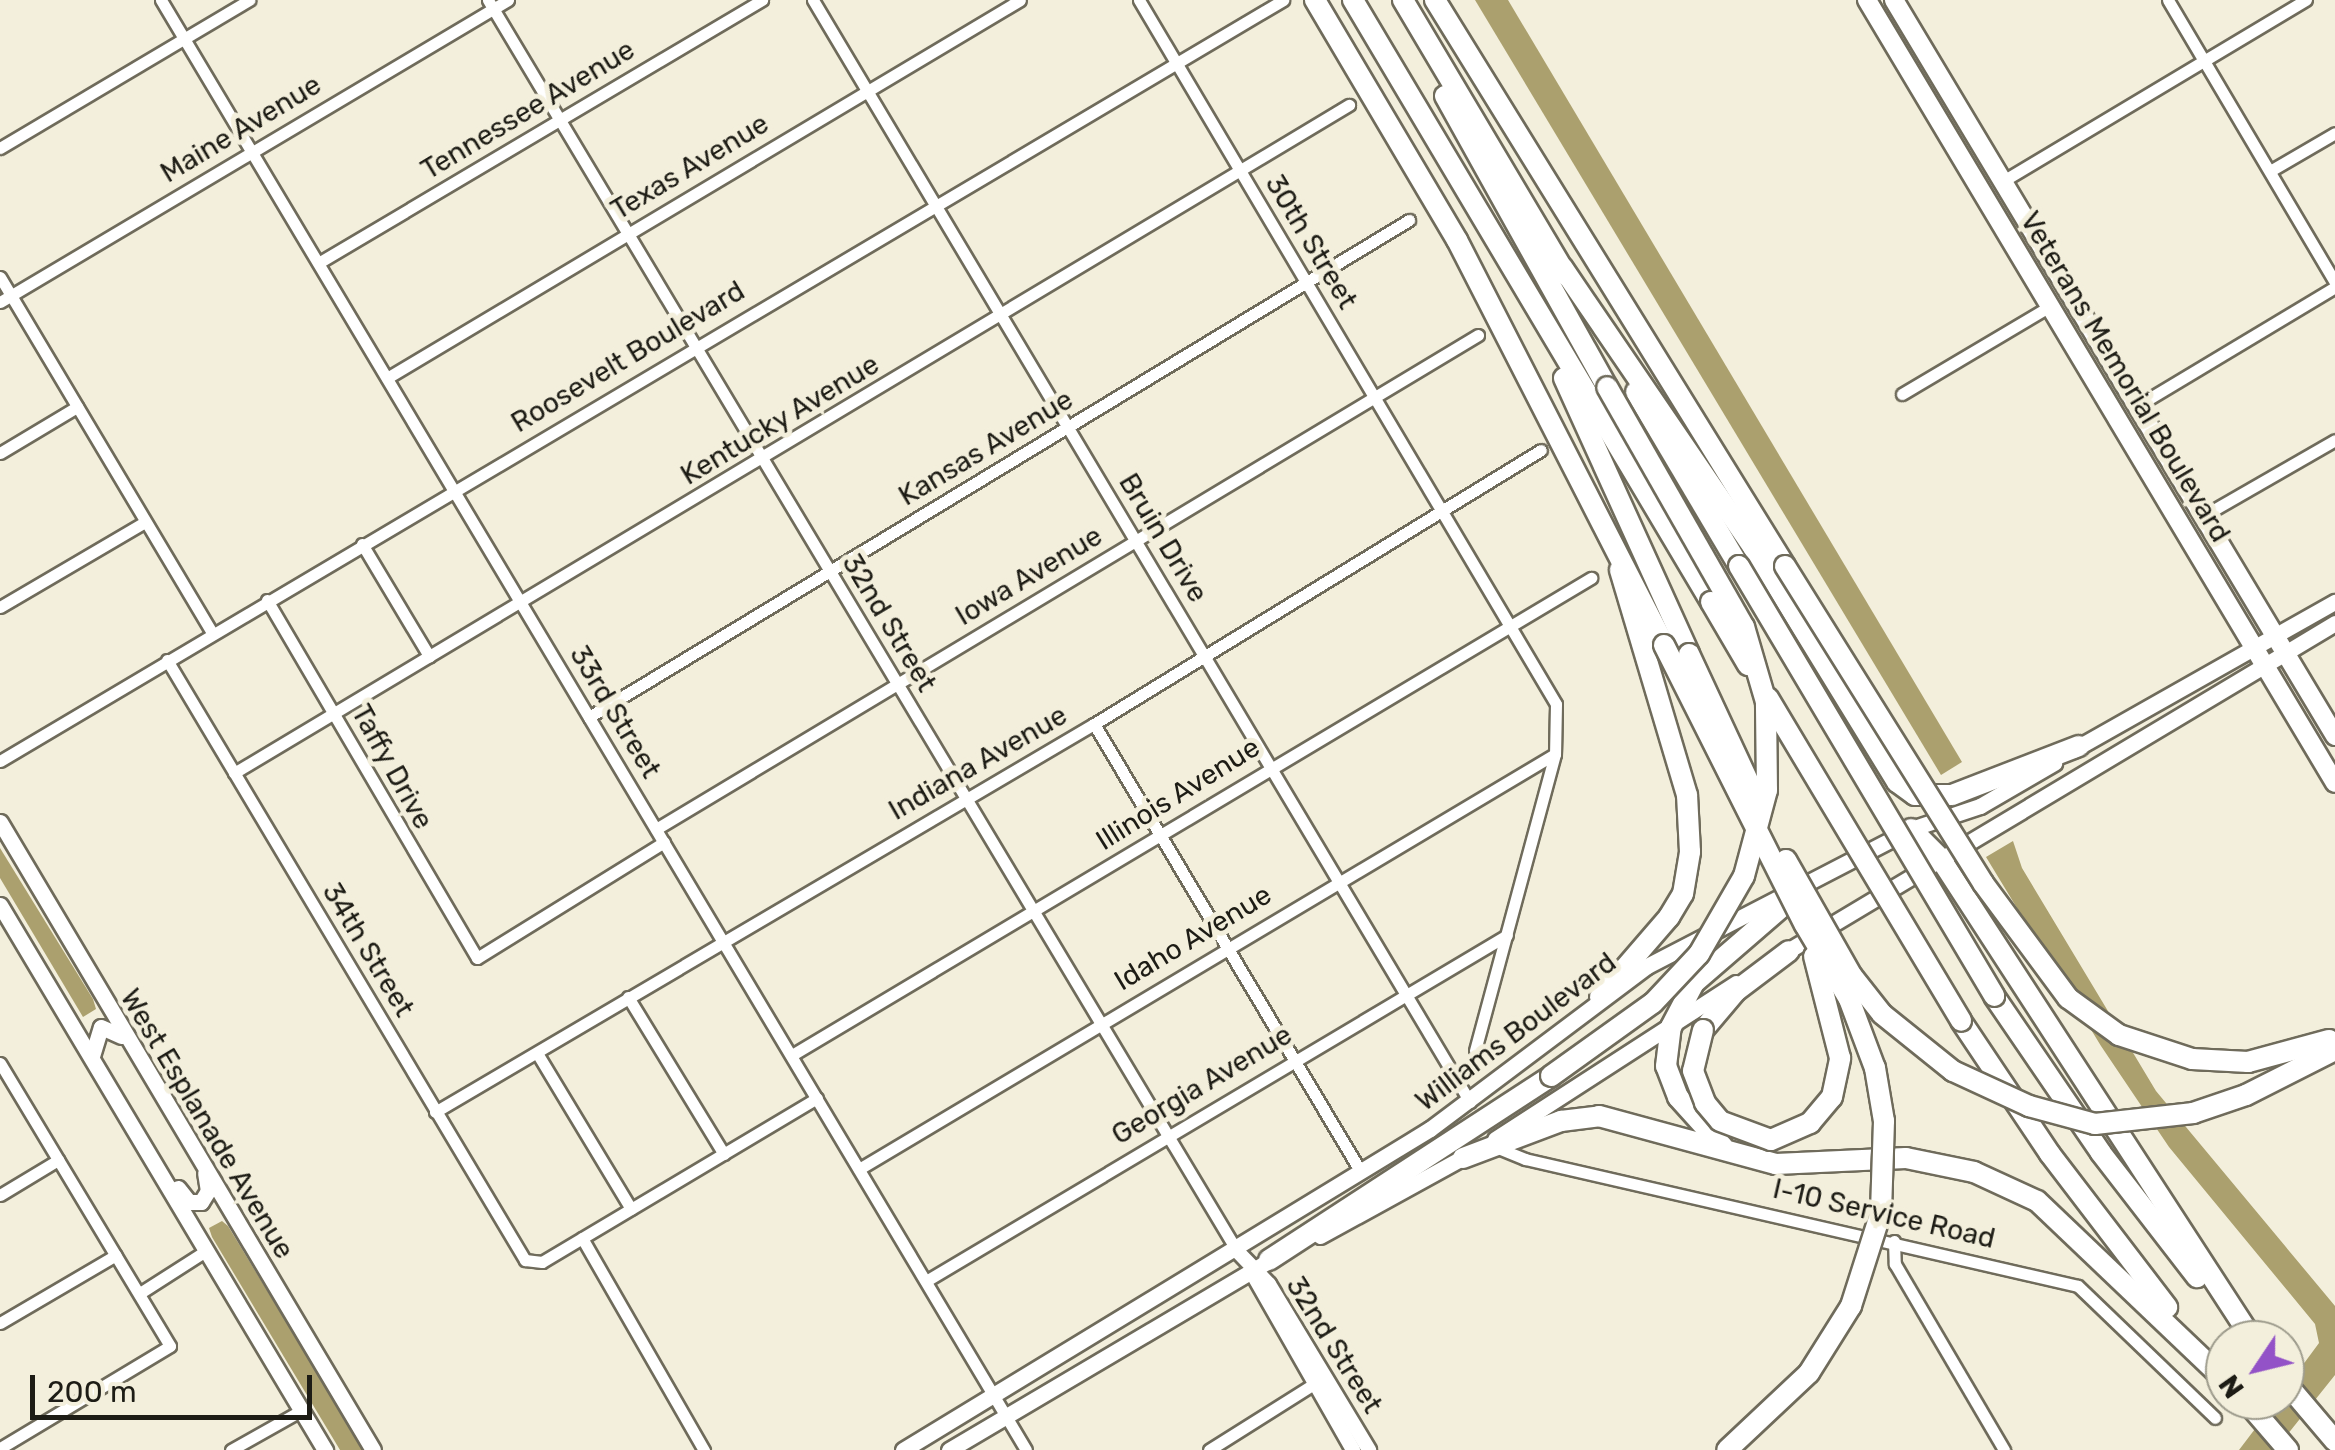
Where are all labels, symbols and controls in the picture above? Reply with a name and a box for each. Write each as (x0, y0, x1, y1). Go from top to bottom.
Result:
street label: Tennessee Avenue (415, 33, 641, 187)
street label: Maine Avenue (154, 68, 328, 190)
street label: Texas Avenue (605, 107, 775, 227)
street label: 30th Street (1258, 169, 1364, 315)
street label: Veterans Memorial Boulevard (2013, 206, 2237, 548)
street label: Roosevelt Boulevard (505, 274, 751, 440)
street label: Kentucky Avenue (674, 347, 886, 493)
street label: Kansas Avenue (892, 383, 1080, 513)
street label: Bruin Drive (1111, 468, 1215, 608)
street label: Iowa Avenue (949, 519, 1109, 633)
street label: 32nd Street (835, 548, 943, 698)
street label: 33rd Street (562, 640, 668, 784)
street label: Indiana Avenue (883, 698, 1073, 828)
street label: Taffy Drive (344, 699, 440, 835)
street label: Illinois Avenue (1090, 730, 1266, 858)
street label: 34th Street (315, 877, 421, 1023)
street label: Idaho Avenue (1108, 878, 1278, 998)
street label: Williams Boulevard (1409, 946, 1623, 1118)
street label: West Esplanade Avenue (113, 983, 301, 1265)
street label: Georgia Avenue (1105, 1018, 1299, 1152)
street label: I-10 Service Road (1770, 1172, 1998, 1256)
street label: 32nd Street (1279, 1271, 1389, 1419)
north arrow (2205, 1320, 2305, 1420)
scale bar (35, 1355, 318, 1417)
text: N (2212, 1369, 2251, 1404)
text: 200 m (47, 1374, 137, 1410)

